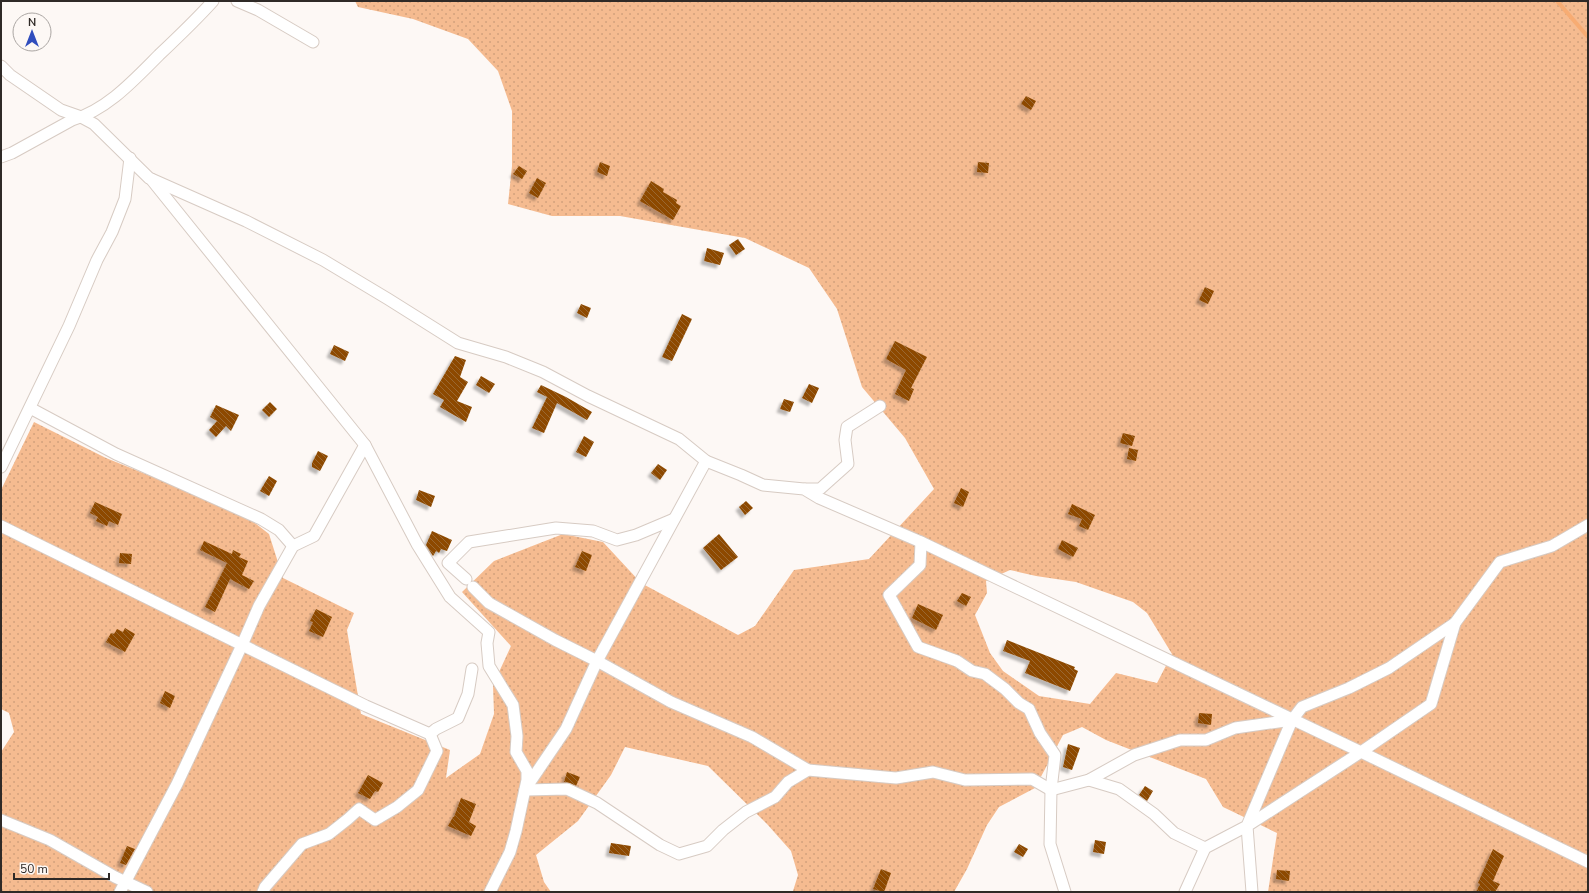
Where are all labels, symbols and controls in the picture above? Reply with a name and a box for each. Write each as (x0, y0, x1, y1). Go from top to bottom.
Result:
north arrow (12, 12, 52, 52)
text: N (28, 15, 36, 30)
scale bar (14, 855, 109, 881)
text: 50 m (20, 861, 48, 877)

